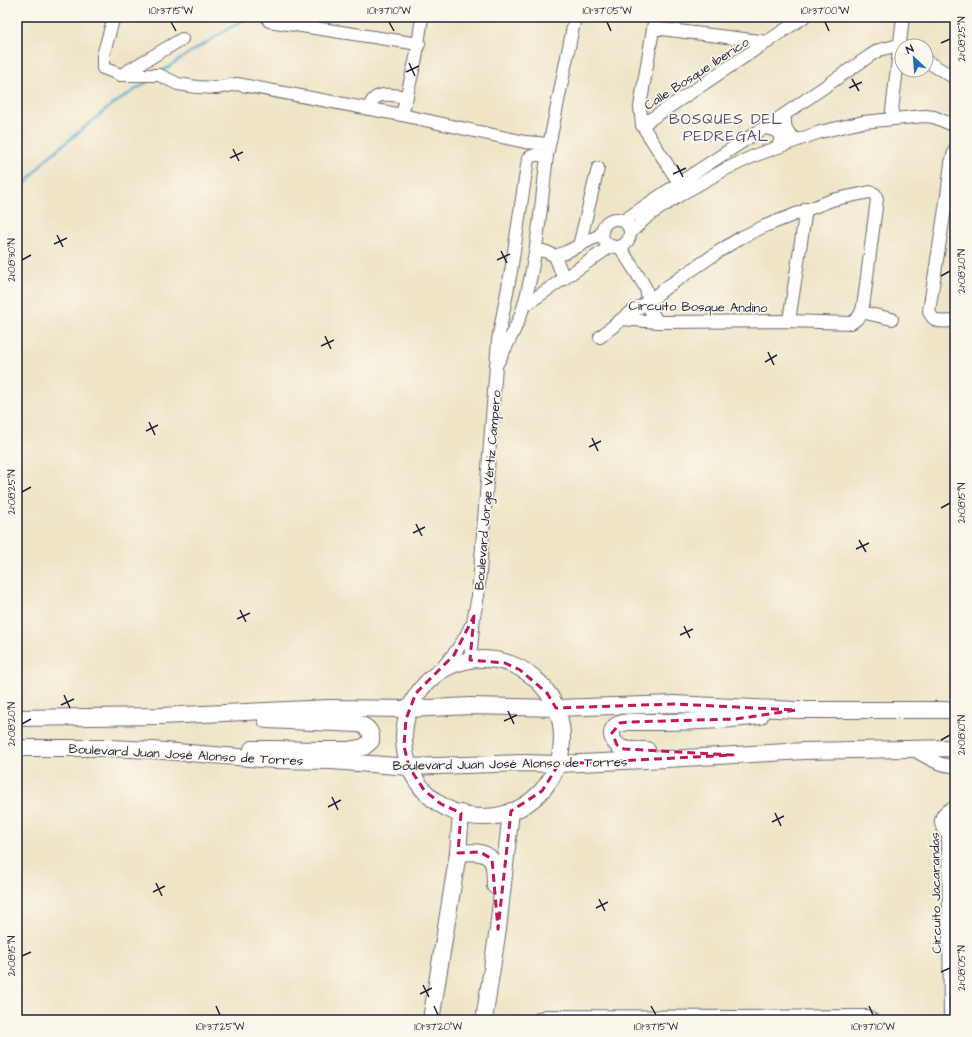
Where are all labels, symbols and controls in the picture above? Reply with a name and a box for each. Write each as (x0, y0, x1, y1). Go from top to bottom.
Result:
text: 101°37'15"W (149, 4, 194, 18)
text: 101°37'10"W (367, 4, 411, 18)
text: 101°37'05"W (582, 4, 632, 18)
text: 101°37'00"W (801, 4, 850, 18)
text: 21°08'25"N (955, 16, 969, 62)
street label: Calle Bosque Iberico (641, 33, 753, 115)
north arrow (894, 38, 934, 78)
text: N (903, 41, 916, 58)
district label: BOSQUES DEL PEDREGAL (669, 109, 783, 147)
text: 21°08'30"N (5, 238, 19, 282)
text: 21°08'20"N (955, 249, 969, 293)
street label: Circuito Bosque Andino (628, 297, 768, 317)
street label: Boulevard Jorge Vértiz Campero (470, 389, 507, 591)
text: 21°08'25"N (5, 469, 19, 515)
text: 21°08'15"N (955, 483, 969, 523)
text: 21°08'20"N (5, 702, 19, 746)
text: 21°08'10"N (955, 715, 969, 755)
street label: Boulevard Juan José Alonso de Torres (68, 740, 304, 770)
street label: Boulevard Juan José Alonso de Torres (392, 753, 628, 775)
street label: Circuito Jacarandas (926, 832, 946, 954)
text: 21°08'15"N (5, 936, 19, 976)
text: 21°08'05"N (955, 945, 969, 991)
text: 101°37'25"W (196, 1020, 245, 1034)
text: 101°37'20"W (414, 1020, 462, 1034)
text: 101°37'15"W (634, 1020, 679, 1034)
text: 101°37'10"W (851, 1020, 895, 1034)

